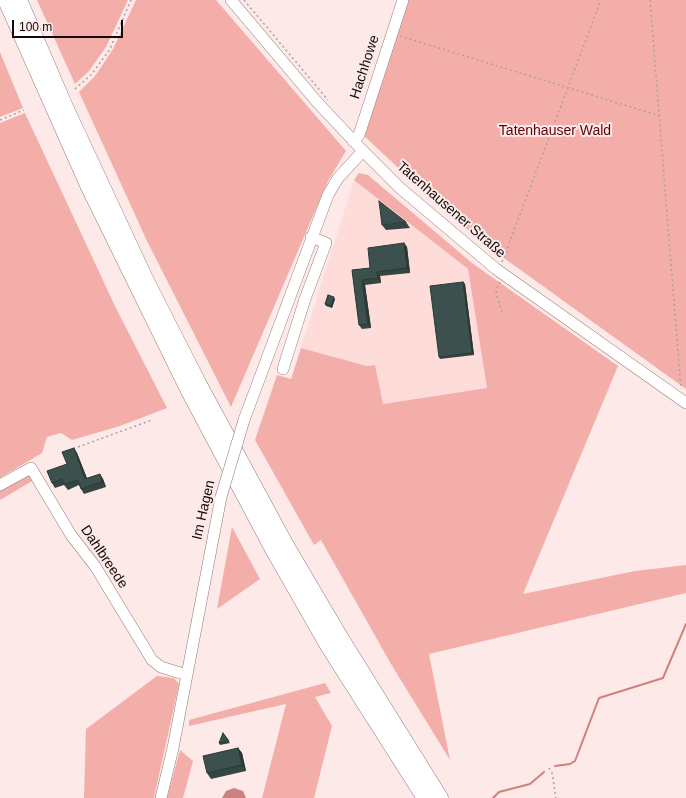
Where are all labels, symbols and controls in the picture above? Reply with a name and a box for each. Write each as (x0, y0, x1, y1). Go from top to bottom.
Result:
scale bar (14, 12, 125, 38)
text: 100 m (19, 20, 52, 34)
street label: Hachhowe (347, 33, 383, 101)
park label: Tatenhauser Wald (499, 123, 611, 139)
street label: Tatenhausener Straße (393, 158, 509, 262)
street label: Im Hagen (189, 479, 219, 541)
street label: Dahlbreede (77, 522, 131, 592)

